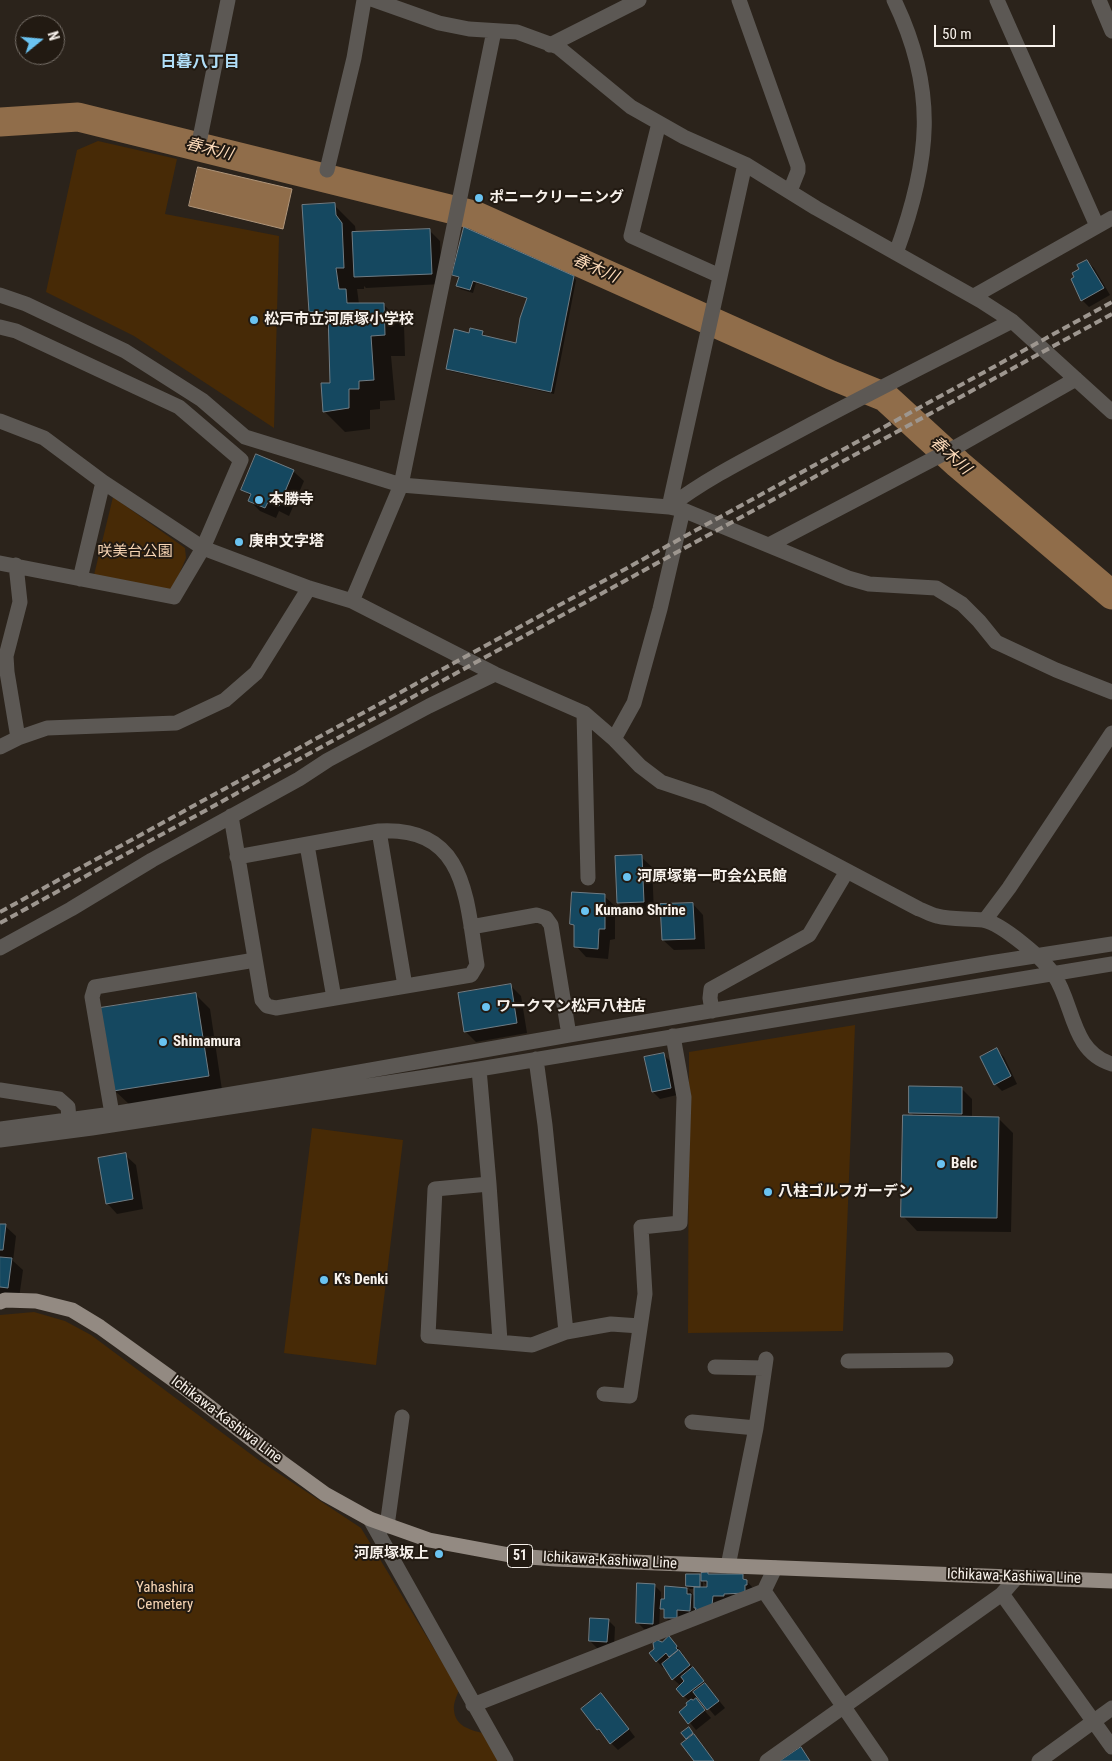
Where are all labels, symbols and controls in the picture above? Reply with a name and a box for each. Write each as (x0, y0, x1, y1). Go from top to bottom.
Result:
north arrow (15, 15, 65, 65)
scale bar (937, 15, 1058, 47)
text: 50 m (942, 25, 972, 43)
text: N (44, 29, 62, 42)
district label: 日暮八丁目 (160, 53, 240, 73)
water label: 春木川 (183, 135, 235, 165)
place label: ポニークリーニング (489, 189, 624, 207)
marker: ポニークリーニング (473, 192, 485, 204)
water label: 春木川 (569, 250, 621, 288)
place label: 松戸市立河原塚小学校 (264, 311, 414, 329)
marker: 松戸市立河原塚小学校 (248, 314, 260, 326)
water label: 春木川 (926, 433, 974, 479)
place label: 本勝寺 (269, 491, 314, 509)
marker: 本勝寺 (253, 494, 265, 506)
place label: 庚申文字塔 (249, 533, 324, 551)
marker: 庚申文字塔 (233, 536, 245, 548)
park label: 咲美台公園 (98, 543, 172, 561)
place label: 河原塚第一町会公民館 (637, 868, 787, 886)
marker: 河原塚第一町会公民館 (621, 871, 633, 883)
place label: Kumano Shrine (595, 902, 686, 920)
marker: Kumano Shrine (579, 905, 591, 917)
place label: ワークマン松戸八柱店 (496, 998, 646, 1016)
marker: ワークマン松戸八柱店 (480, 1001, 492, 1013)
place label: Shimamura (173, 1033, 241, 1051)
marker: Shimamura (157, 1036, 169, 1048)
place label: Belc (951, 1155, 977, 1173)
marker: Belc (935, 1158, 947, 1170)
place label: 八柱ゴルフガーデン (778, 1183, 913, 1201)
marker: 八柱ゴルフガーデン (762, 1186, 774, 1198)
place label: K's Denki (334, 1271, 388, 1289)
marker: K's Denki (318, 1274, 330, 1286)
street label: Ichikawa-Kashiwa Line (167, 1372, 285, 1468)
road number: 51 (508, 1544, 532, 1568)
place label: 河原塚坂上 (354, 1545, 429, 1563)
marker: 河原塚坂上 (433, 1548, 445, 1560)
street label: Ichikawa-Kashiwa Line (543, 1549, 677, 1573)
street label: Ichikawa-Kashiwa Line (947, 1566, 1081, 1588)
park label: Yahashira Cemetery (136, 1579, 194, 1614)

